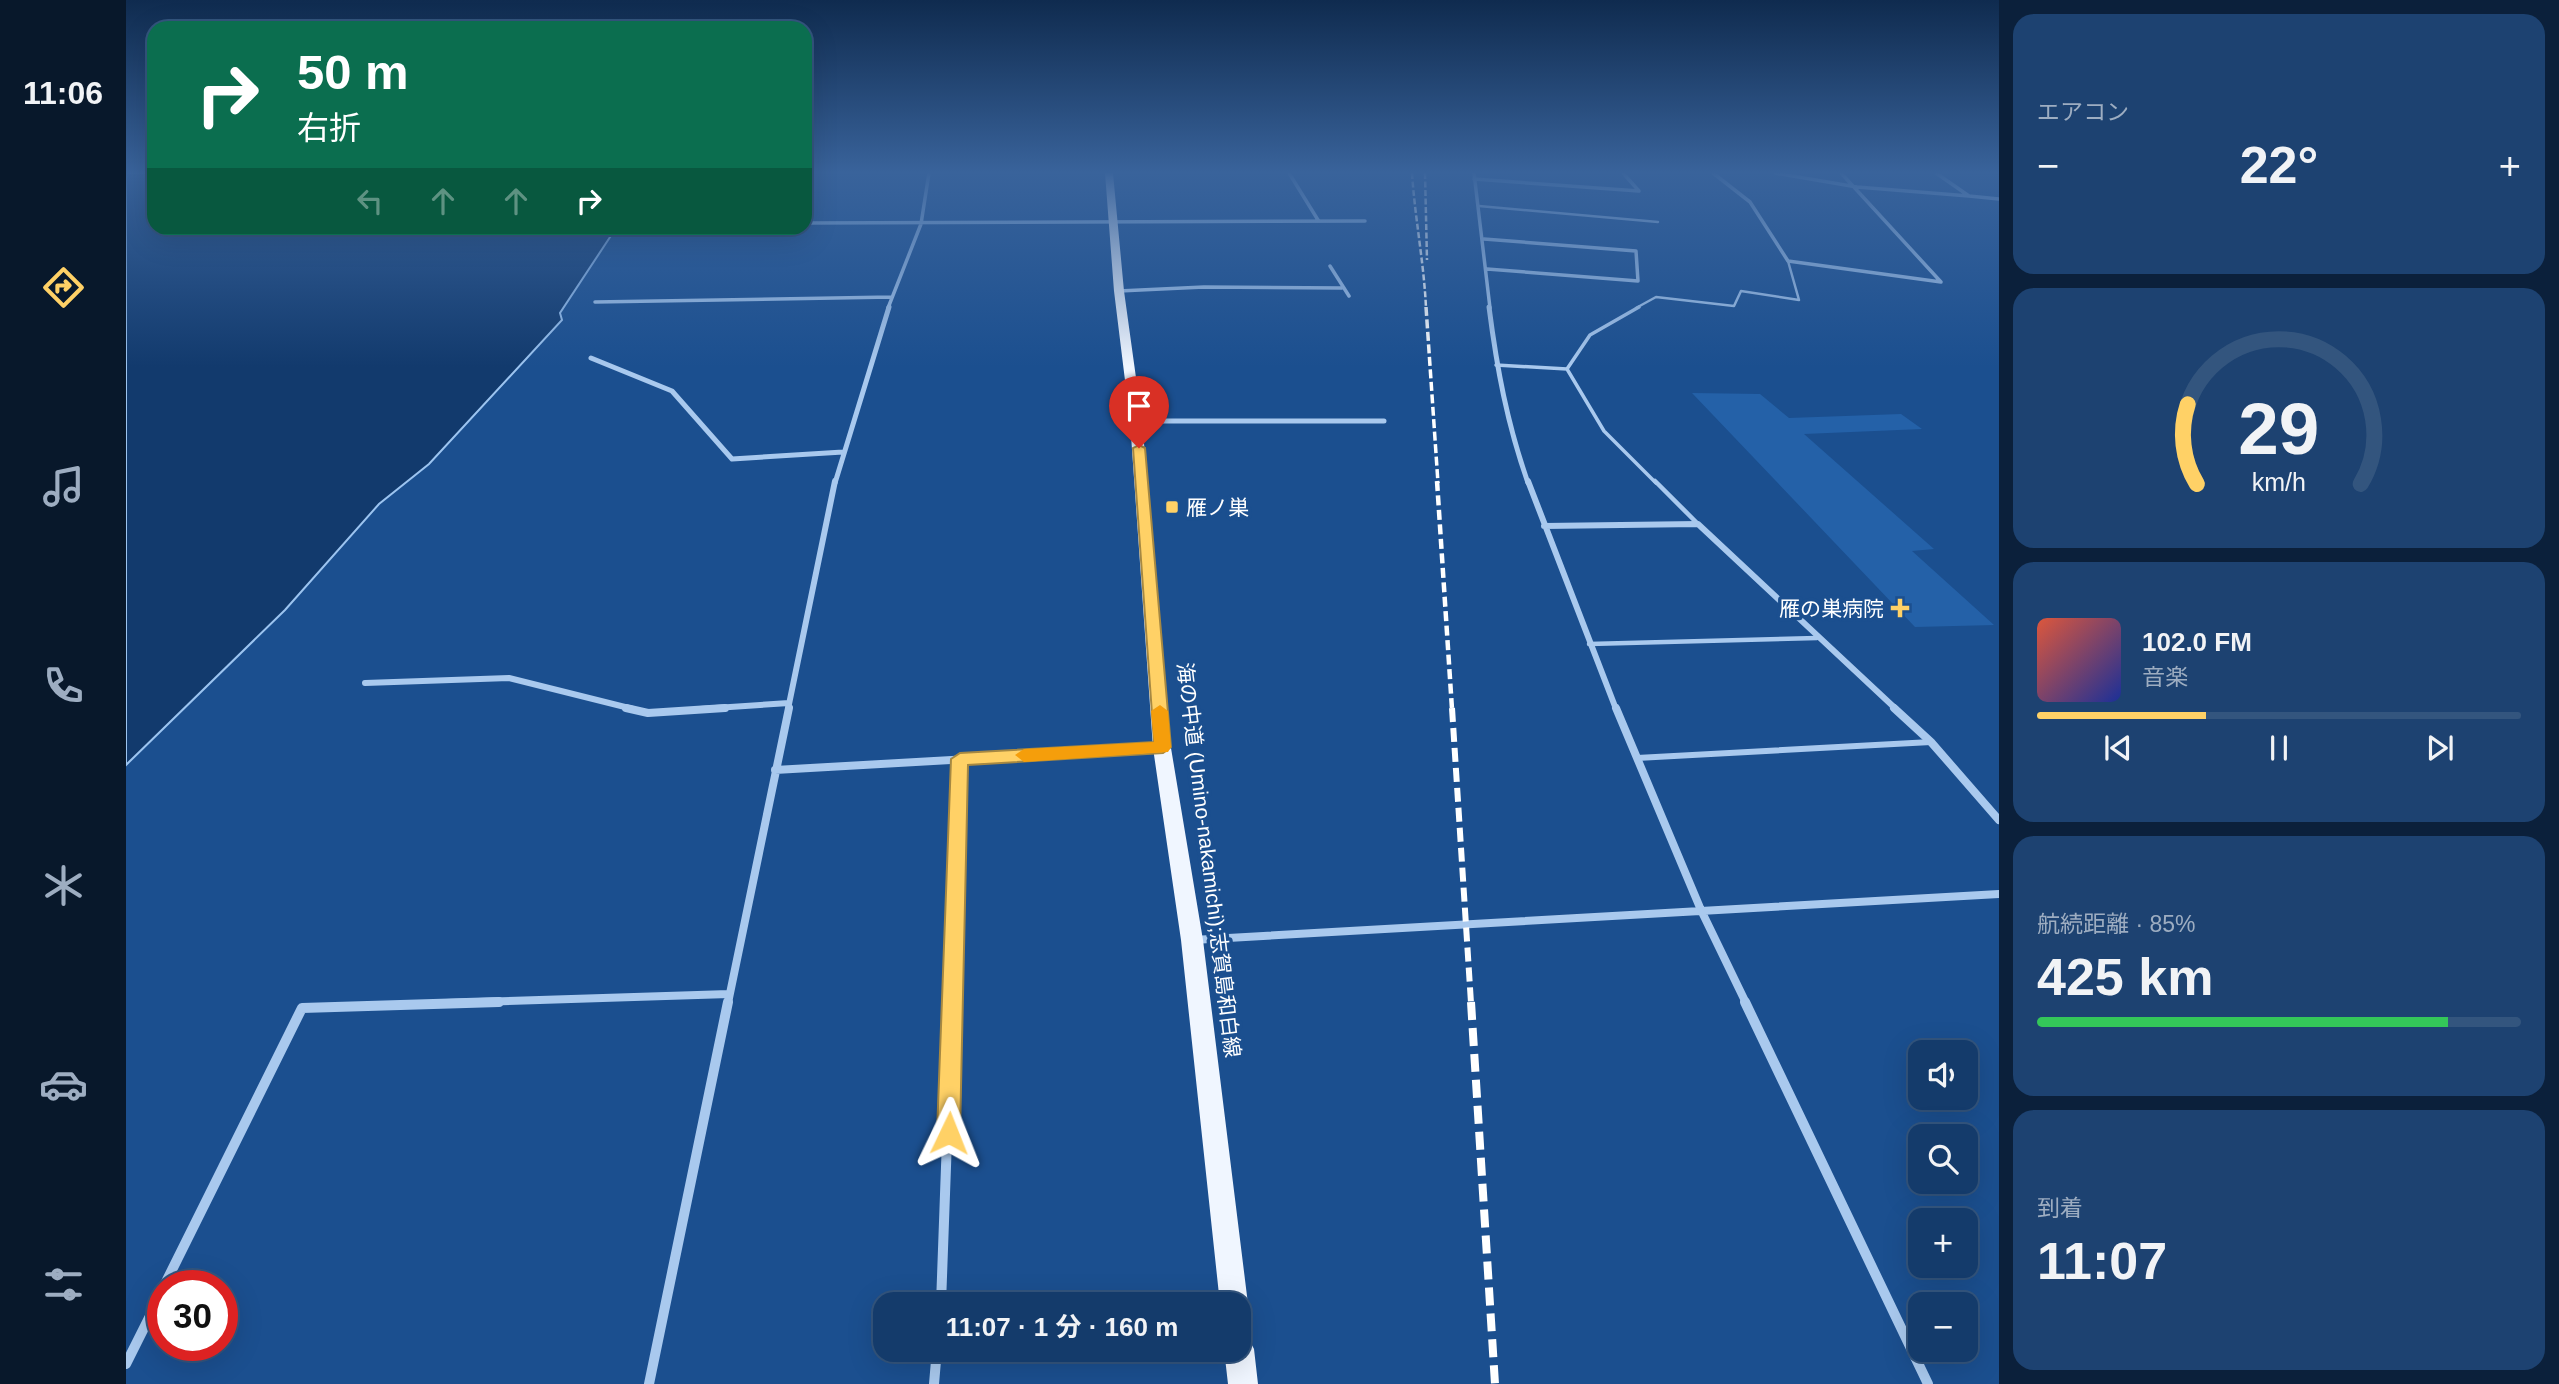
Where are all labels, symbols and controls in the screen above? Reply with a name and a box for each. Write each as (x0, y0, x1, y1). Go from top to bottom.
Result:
text: 50 m (297, 45, 409, 99)
icon: right (182, 49, 273, 140)
text: 11:06 (23, 75, 103, 111)
text: エアコン (2037, 99, 2129, 125)
text: 右折 (297, 110, 361, 146)
text: 22° (2240, 136, 2318, 194)
text: − (2037, 145, 2059, 187)
text: + (2499, 145, 2521, 187)
icon: left (351, 182, 389, 220)
icon: ahead (424, 182, 462, 220)
icon: ahead (497, 182, 535, 220)
icon: right (570, 182, 608, 220)
icon: directions (39, 263, 88, 312)
pin (1109, 376, 1169, 448)
icon: arrive (1120, 387, 1158, 425)
text: 29 (2239, 388, 2319, 469)
icon: music (39, 462, 88, 511)
text: km/h (2252, 468, 2306, 496)
place label: 雁ノ巣 (1186, 496, 1249, 519)
marker: 雁ノ巣 (1164, 499, 1180, 515)
place label: 雁の巣病院 (1779, 597, 1884, 620)
marker: 雁の巣病院 (1890, 598, 1910, 618)
text: 102.0 FM (2142, 627, 2252, 657)
icon: phone (39, 661, 88, 710)
street label: 海の中道 (Umino-nakamichi);志賀島和白線 (1173, 661, 1245, 1059)
text: 音楽 (2142, 664, 2188, 690)
icon: previous (2099, 729, 2137, 767)
icon: pause (2260, 729, 2298, 767)
icon: next (2421, 729, 2459, 767)
icon: climate (39, 861, 88, 910)
text: 航続距離 · 85% (2037, 911, 2195, 937)
text: 425 km (2037, 948, 2213, 1006)
map controls (1908, 1040, 1978, 1362)
button: sound (1908, 1040, 1978, 1110)
icon: car (39, 1060, 88, 1109)
position arrow (912, 1096, 986, 1170)
button: search (1908, 1124, 1978, 1194)
text: 到着 (2037, 1195, 2083, 1221)
button: + (1908, 1208, 1978, 1278)
text: 11:07 (2037, 1232, 2167, 1290)
icon: filters (39, 1260, 88, 1309)
speed limit sign: 30 (147, 1270, 238, 1361)
button: − (1908, 1292, 1978, 1362)
text: 11:07 · 1 分 · 160 m (946, 1312, 1178, 1342)

